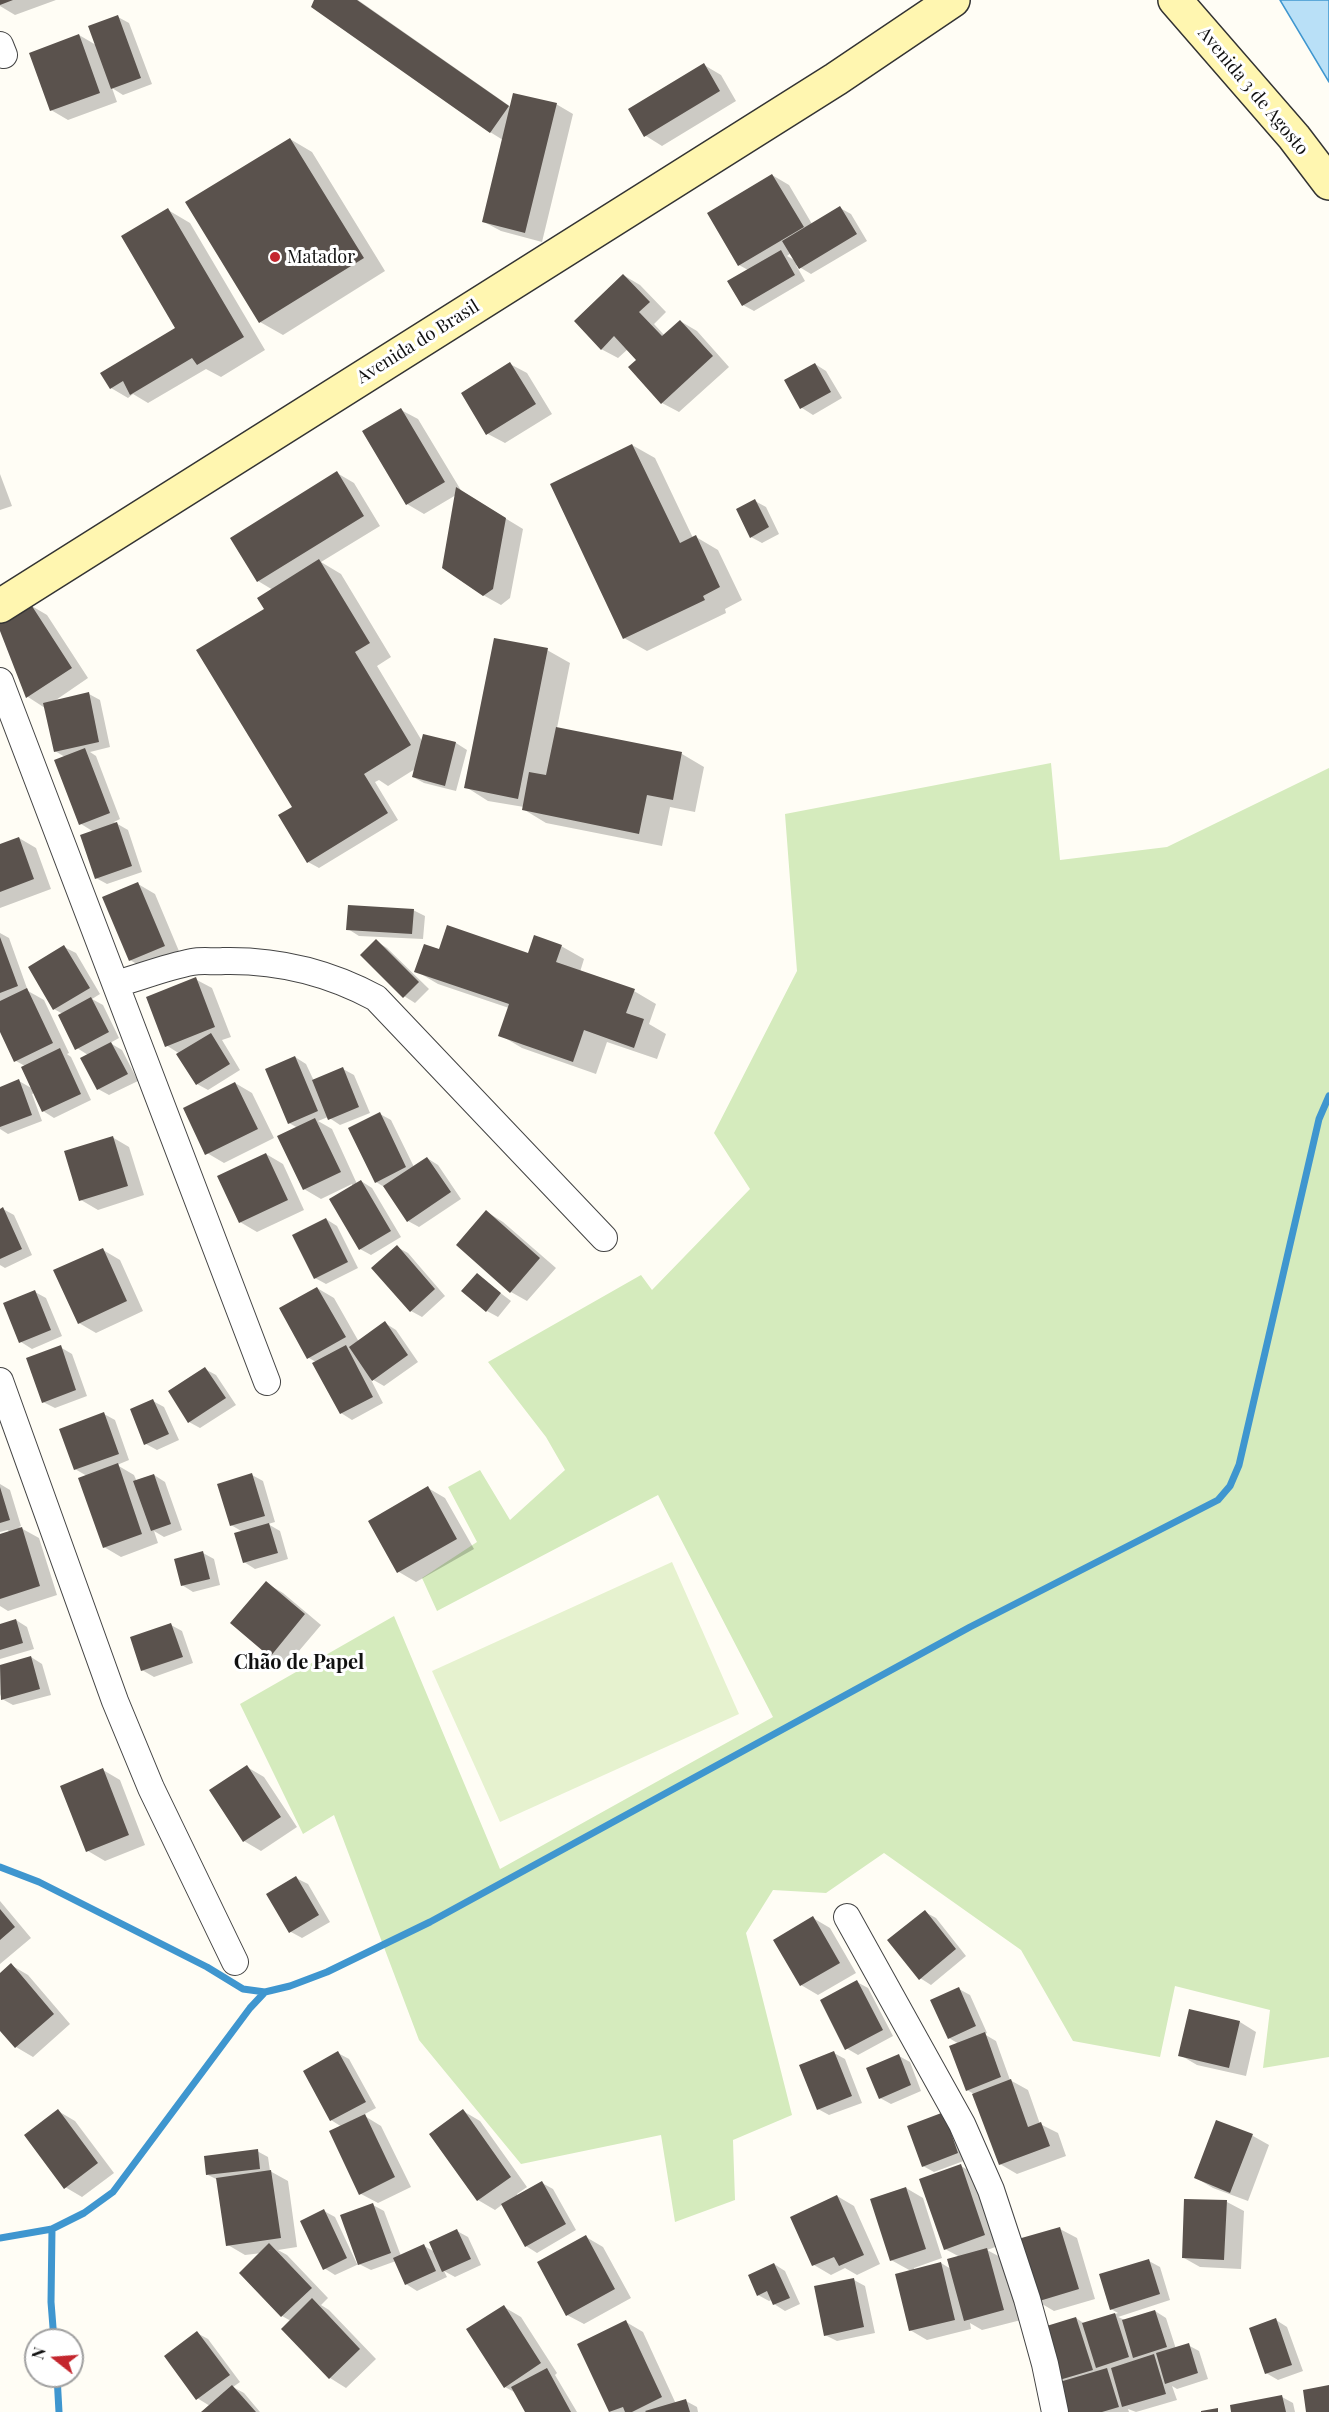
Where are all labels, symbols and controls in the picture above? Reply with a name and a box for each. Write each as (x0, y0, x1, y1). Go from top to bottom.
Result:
street label: Avenida 3 de Agosto (1193, 23, 1313, 159)
place label: Matador (287, 246, 355, 268)
marker: Matador (268, 250, 282, 264)
street label: Avenida do Brasil (353, 296, 483, 388)
district label: Chão de Papel (234, 1651, 364, 1675)
north arrow (24, 2328, 84, 2388)
text: N (26, 2345, 50, 2362)

